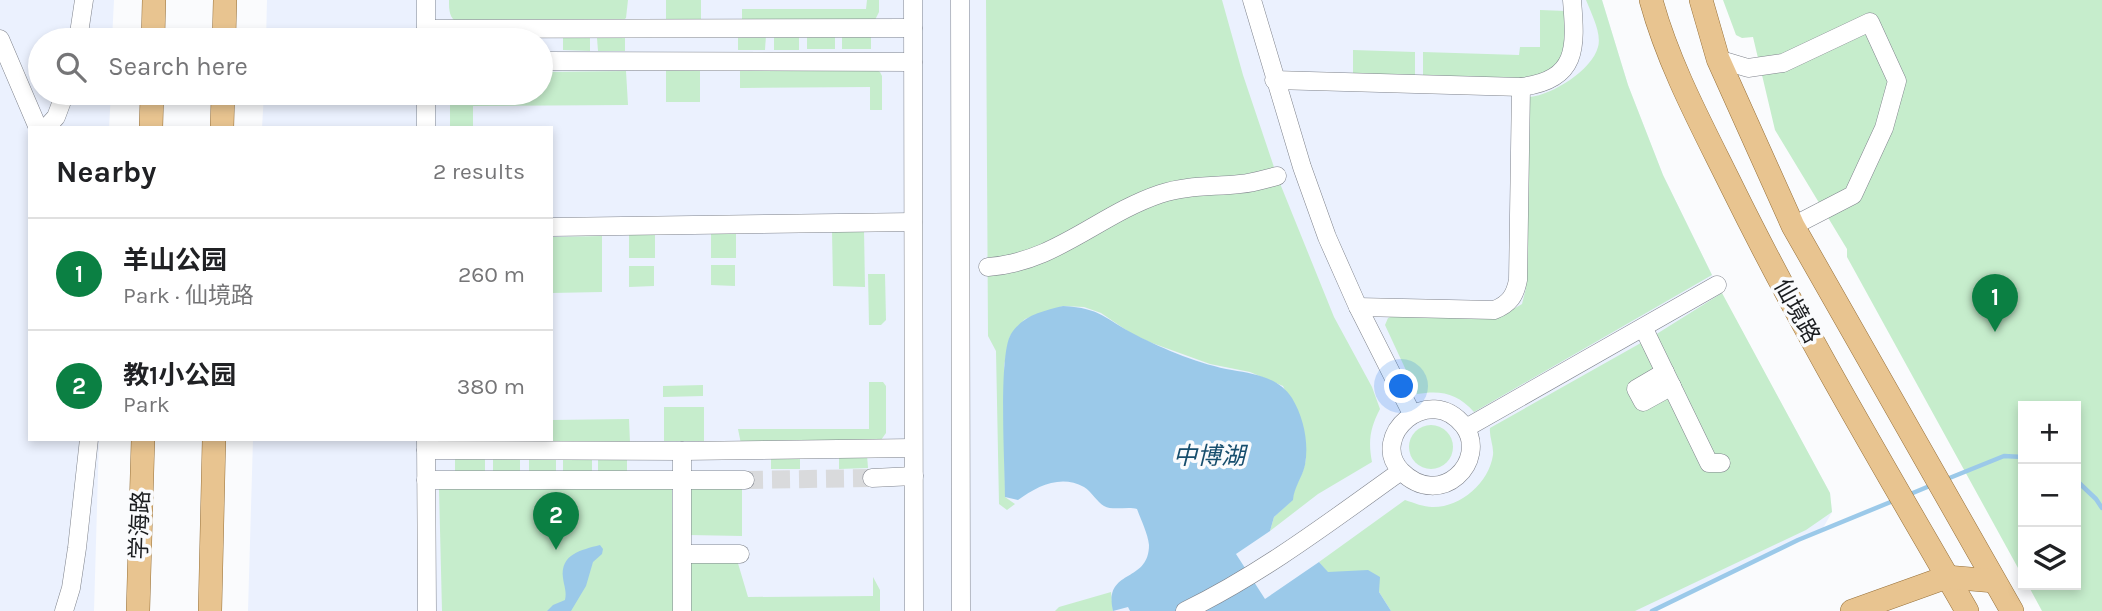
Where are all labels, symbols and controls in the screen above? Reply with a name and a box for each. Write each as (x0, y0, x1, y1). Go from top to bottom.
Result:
search box (28, 28, 553, 105)
icon: search (52, 48, 90, 86)
text: Search here (108, 51, 248, 82)
text: Nearby (56, 154, 156, 190)
text: 2 results (433, 158, 525, 185)
text: 羊山公园 (123, 245, 227, 276)
text: 1 (75, 261, 83, 288)
text: 260 m (458, 261, 525, 288)
street label: 仙境路 (1768, 274, 1826, 348)
pin: 1 (1972, 274, 2018, 332)
text: Park · 仙境路 (123, 282, 254, 309)
text: 教1小公园 (123, 360, 236, 391)
your location (1384, 369, 1418, 403)
text: 2 (72, 373, 86, 400)
text: 380 m (457, 373, 525, 400)
text: Park (123, 391, 170, 418)
map controls (2018, 401, 2081, 590)
button: + (2018, 401, 2081, 464)
water label: 中博湖 (1173, 442, 1249, 470)
button: − (2018, 464, 2081, 527)
street label: 学海路 (125, 490, 155, 560)
pin: 2 (533, 492, 579, 550)
button: layers (2018, 527, 2081, 590)

